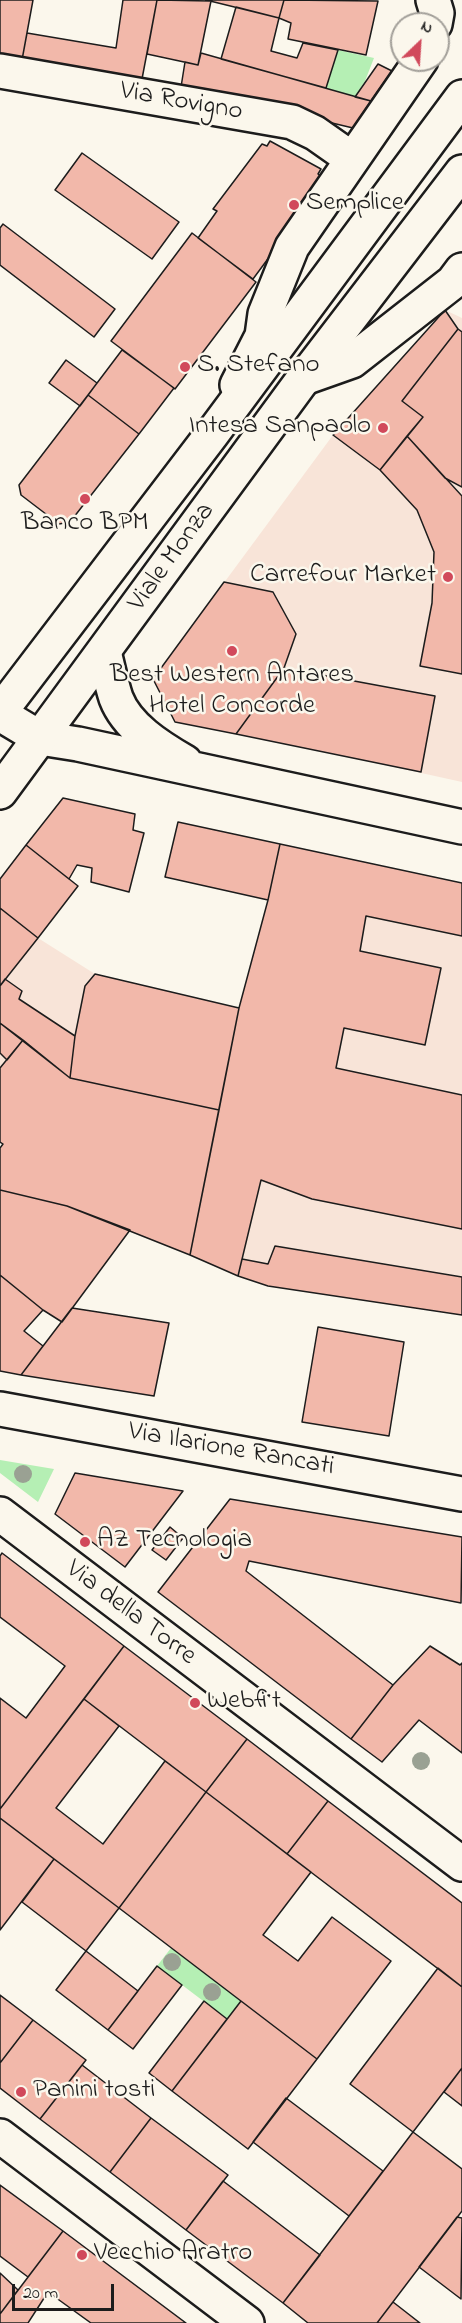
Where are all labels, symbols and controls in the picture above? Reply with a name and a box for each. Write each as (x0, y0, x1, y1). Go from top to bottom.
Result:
north arrow (390, 12, 450, 72)
text: N (417, 14, 437, 41)
street label: Via Rovigno (117, 76, 245, 130)
place label: Semplice (306, 189, 404, 221)
marker: Semplice (287, 198, 301, 212)
place label: S. Stefano (197, 351, 320, 383)
marker: S. Stefano (178, 360, 192, 374)
place label: Intesa Sanpaolo (189, 412, 371, 444)
marker: Intesa Sanpaolo (376, 421, 390, 435)
marker: Banco BPM (78, 492, 92, 506)
street label: Viale Monza (123, 497, 223, 619)
place label: Banco BPM (21, 509, 149, 541)
place label: Carrefour Market (250, 561, 436, 593)
marker: Carrefour Market (441, 570, 455, 584)
marker: Best Western Antares Hotel Concorde (225, 644, 239, 658)
place label: Best Western Antares Hotel Concorde (110, 661, 354, 724)
street label: Via Ilarione Rancati (126, 1417, 336, 1485)
place label: AZ Tecnologia (97, 1526, 252, 1558)
marker: AZ Tecnologia (78, 1535, 92, 1549)
street label: Via della Torre (58, 1554, 202, 1674)
place label: Webfit (207, 1687, 281, 1719)
marker: Webfit (188, 1696, 202, 1710)
place label: Panini tosti (33, 2076, 155, 2108)
marker: Panini tosti (14, 2085, 28, 2099)
place label: Vecchio Aratro (94, 2239, 252, 2271)
marker: Vecchio Aratro (75, 2248, 89, 2262)
scale bar (15, 2272, 117, 2310)
text: 20 m (23, 2281, 58, 2307)

